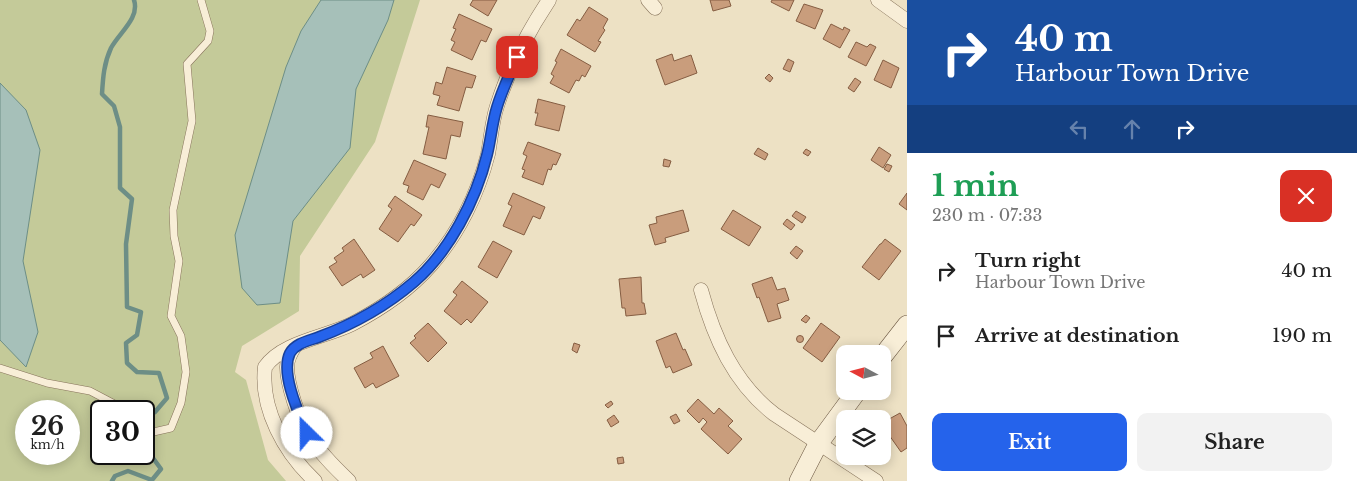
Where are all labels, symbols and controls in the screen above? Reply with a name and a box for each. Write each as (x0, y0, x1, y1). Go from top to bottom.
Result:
text: 40 m (1015, 17, 1113, 60)
icon: right (932, 20, 997, 85)
pin (496, 36, 538, 78)
icon: arrive (503, 43, 531, 71)
text: Harbour Town Drive (1015, 60, 1249, 87)
icon: left (1065, 115, 1093, 143)
icon: ahead (1118, 115, 1146, 143)
icon: right (1171, 115, 1199, 143)
text: 1 min (932, 167, 1019, 204)
button: close (1280, 170, 1332, 222)
text: 230 m · 07:33 (932, 205, 1042, 225)
text: Turn right (975, 249, 1081, 272)
icon: right (932, 257, 960, 285)
text: 40 m (1281, 259, 1332, 282)
text: Harbour Town Drive (975, 272, 1145, 292)
icon: arrive (932, 322, 960, 350)
text: Arrive at destination (975, 324, 1179, 347)
text: 190 m (1272, 324, 1332, 347)
north arrow (836, 345, 891, 400)
map controls (836, 345, 891, 465)
speed limit sign: 30 (90, 400, 155, 465)
position arrow (280, 406, 332, 458)
button: layers (836, 410, 891, 465)
text: 26 (31, 411, 64, 442)
button: Exit (932, 413, 1127, 471)
button: Share (1137, 413, 1332, 471)
text: km/h (30, 437, 65, 452)

